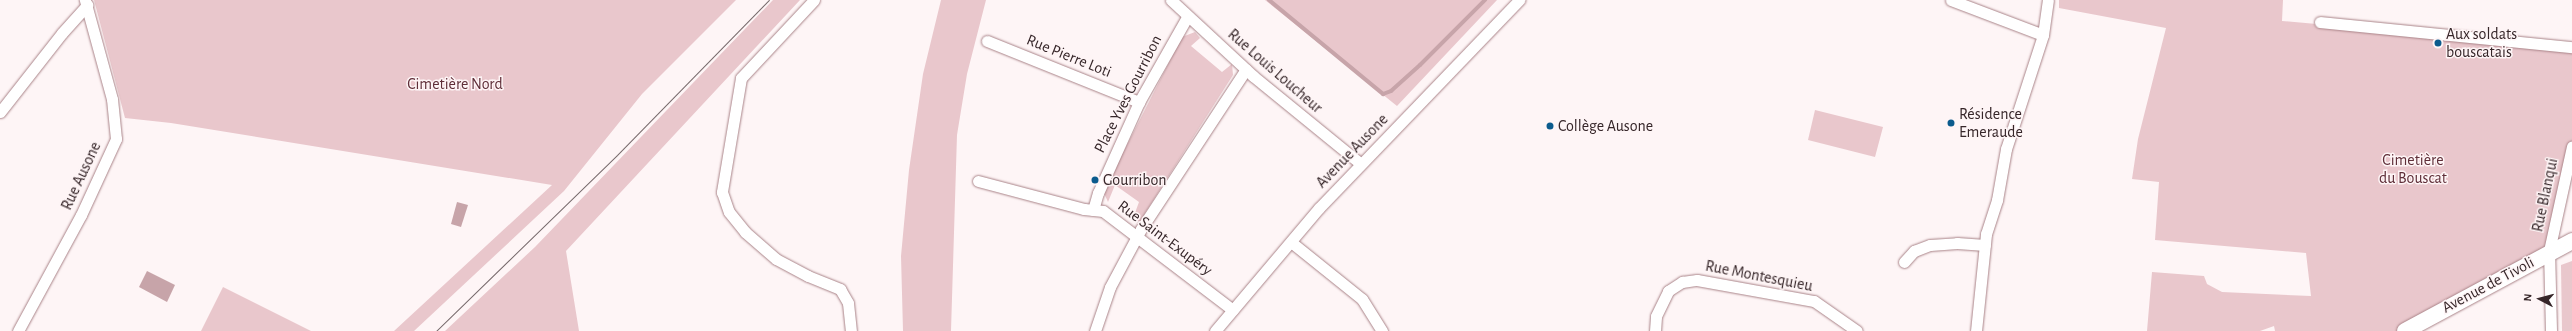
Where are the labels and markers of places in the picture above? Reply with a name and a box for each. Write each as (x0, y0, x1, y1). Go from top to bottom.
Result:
place label: Aux soldats bouscatais (2446, 24, 2517, 62)
marker: Aux soldats bouscatais (2433, 38, 2443, 48)
place label: Résidence Emeraude (1959, 104, 2023, 142)
place label: Collège Ausone (1558, 116, 1653, 136)
marker: Résidence Emeraude (1946, 118, 1956, 128)
marker: Collège Ausone (1545, 121, 1555, 131)
place label: Gourribon (1103, 170, 1167, 190)
marker: Gourribon (1090, 175, 1100, 185)

